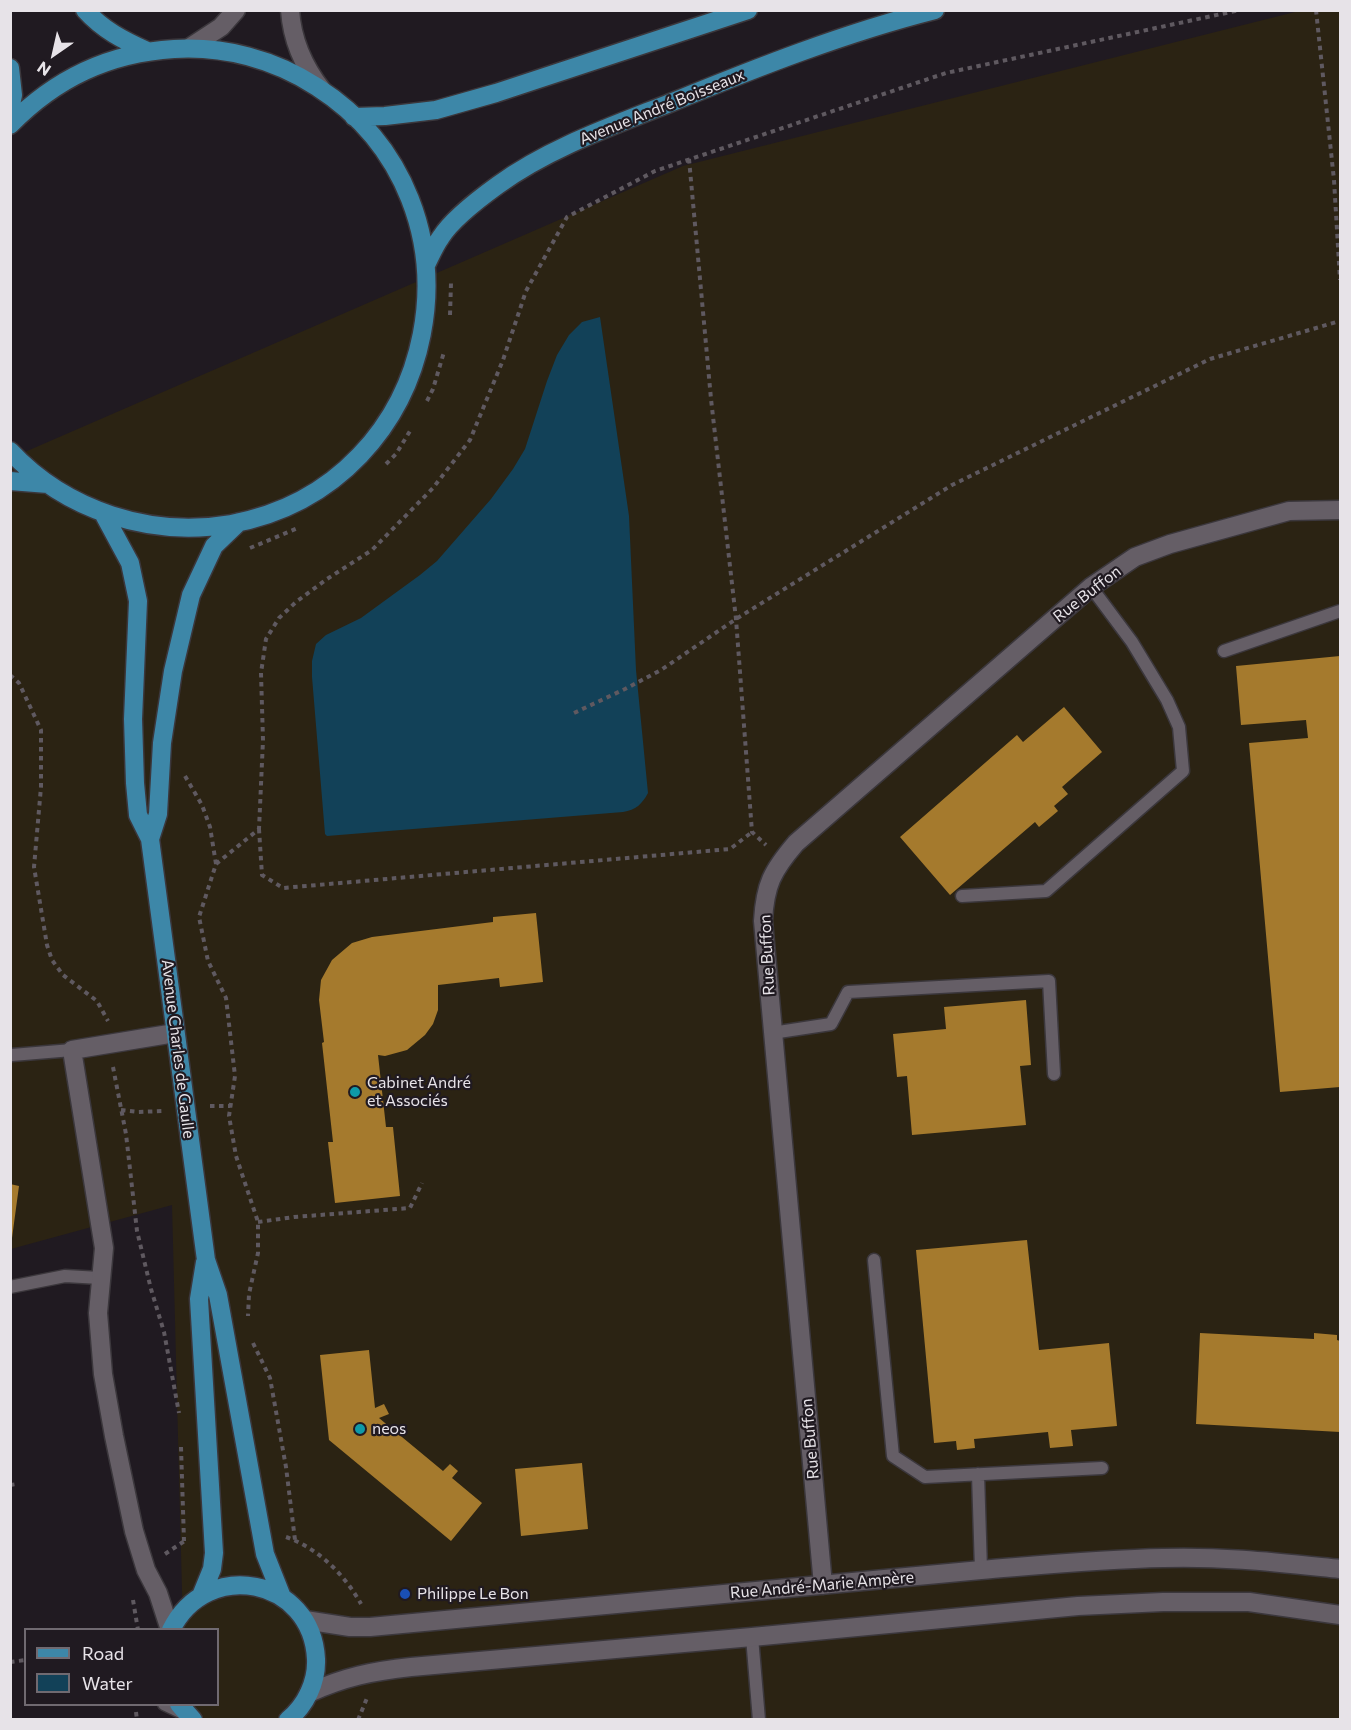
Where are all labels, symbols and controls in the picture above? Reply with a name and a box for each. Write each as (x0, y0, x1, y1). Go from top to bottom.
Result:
north arrow (24, 24, 84, 84)
text: N (33, 58, 54, 81)
street label: Avenue André Boisseaux (577, 65, 747, 149)
street label: Rue Buffon (1049, 562, 1125, 626)
street label: Rue Buffon (755, 914, 779, 996)
street label: Avenue Charles de Gaulle (157, 958, 199, 1140)
place label: Cabinet André et Associés (367, 1073, 471, 1111)
marker: Cabinet André et Associés (348, 1085, 362, 1099)
street label: Rue Buffon (797, 1398, 823, 1480)
place label: neos (372, 1419, 406, 1439)
marker: neos (353, 1422, 367, 1436)
street label: Rue André-Marie Ampère (729, 1567, 915, 1603)
place label: Philippe Le Bon (417, 1584, 529, 1604)
marker: Philippe Le Bon (398, 1587, 412, 1601)
legend (24, 1628, 219, 1706)
text: Road (82, 1642, 124, 1664)
text: Water (82, 1672, 133, 1694)

